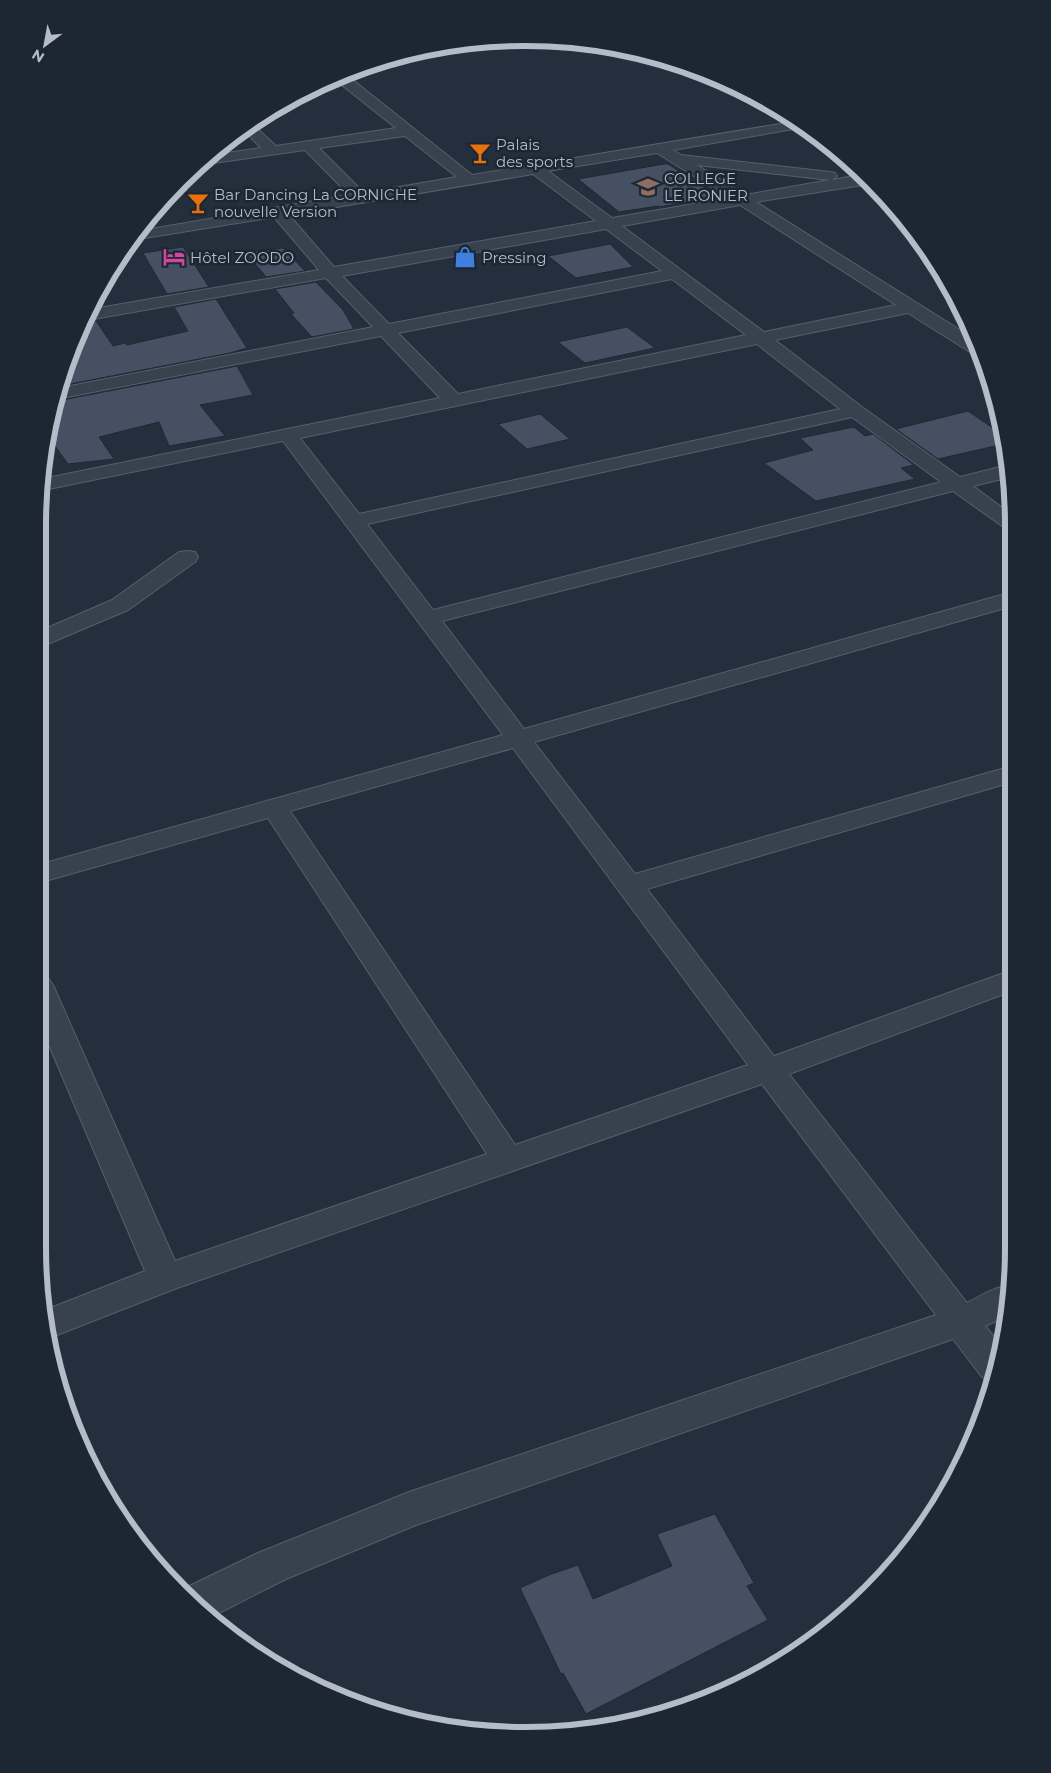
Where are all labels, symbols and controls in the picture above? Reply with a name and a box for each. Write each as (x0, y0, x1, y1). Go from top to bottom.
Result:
north arrow (20, 20, 70, 70)
text: N (29, 45, 48, 67)
place label: Palais des sports (496, 135, 573, 171)
bar icon: Palais des sports (467, 140, 493, 166)
place label: COLLEGE LE RONIER (664, 169, 748, 205)
school or university icon: COLLEGE LE RONIER (635, 174, 661, 200)
place label: Bar Dancing La CORNICHE nouvelle Version (214, 185, 417, 221)
bar icon: Bar Dancing La CORNICHE nouvelle Version (185, 190, 211, 216)
hotel icon: Hôtel ZOODO (161, 244, 187, 270)
shop icon: Pressing (452, 244, 478, 270)
place label: Hôtel ZOODO (190, 248, 294, 267)
place label: Pressing (482, 248, 546, 267)

